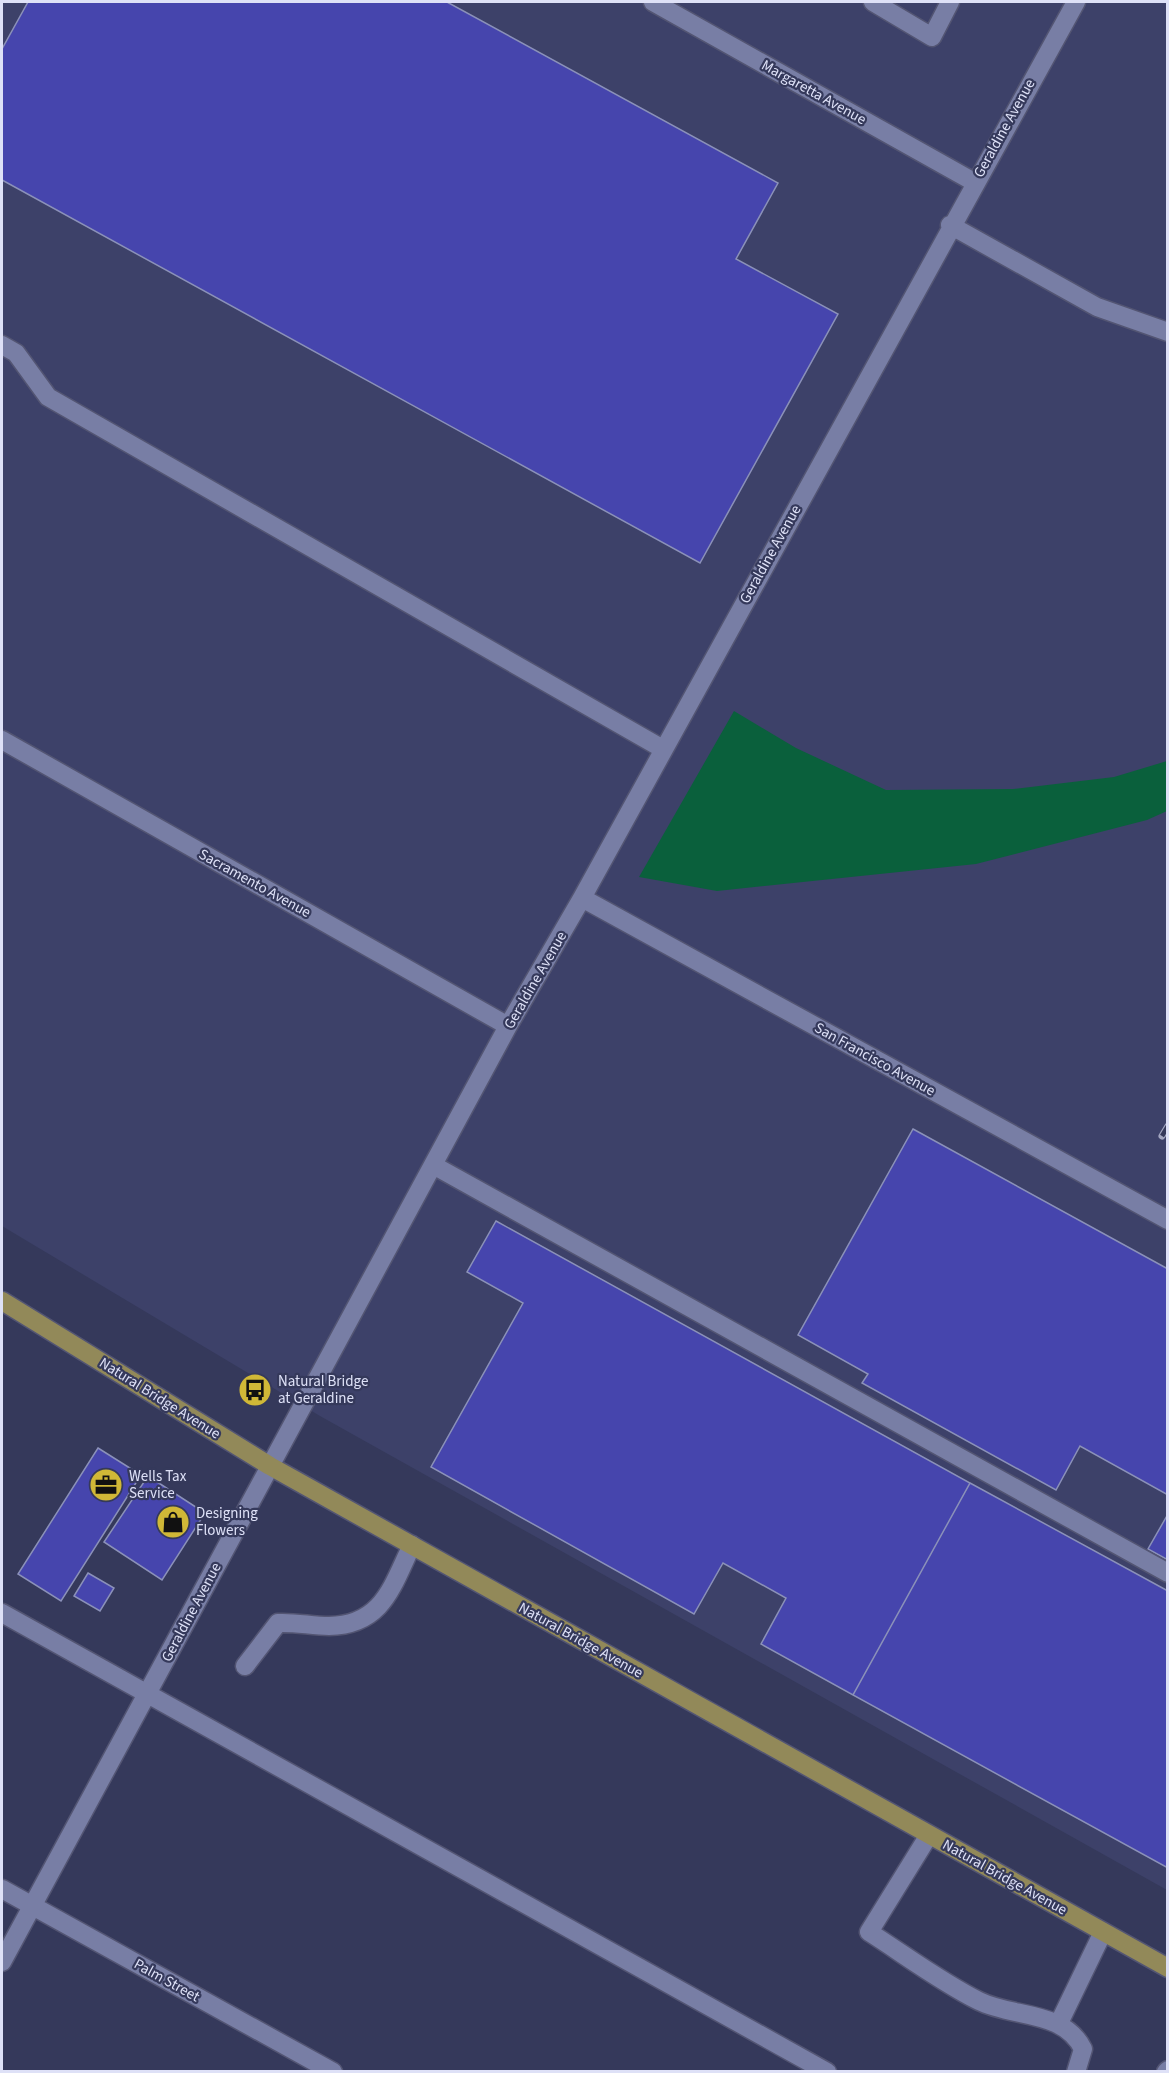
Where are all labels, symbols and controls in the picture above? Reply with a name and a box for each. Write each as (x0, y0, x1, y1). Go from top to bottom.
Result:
street label: Margaretta Avenue (757, 55, 870, 130)
street label: Geraldine Avenue (969, 75, 1040, 181)
street label: Geraldine Avenue (735, 501, 806, 607)
street label: Sacramento Avenue (195, 844, 315, 923)
street label: Geraldine Avenue (499, 927, 572, 1033)
street label: San Francisco Avenue (811, 1017, 939, 1101)
street label: Natural Bridge Avenue (95, 1353, 224, 1444)
place label: Natural Bridge at Geraldine (278, 1371, 368, 1409)
bus stop icon: Natural Bridge at Geraldine (237, 1372, 273, 1408)
place label: Wells Tax Service (129, 1466, 187, 1504)
office icon: Wells Tax Service (88, 1467, 124, 1503)
place label: Designing Flowers (196, 1503, 258, 1541)
shop icon: Designing Flowers (155, 1504, 191, 1540)
street label: Geraldine Avenue (156, 1559, 226, 1666)
street label: Natural Bridge Avenue (515, 1597, 647, 1683)
street label: Natural Bridge Avenue (939, 1834, 1071, 1920)
street label: Palm Street (130, 1954, 203, 2007)

